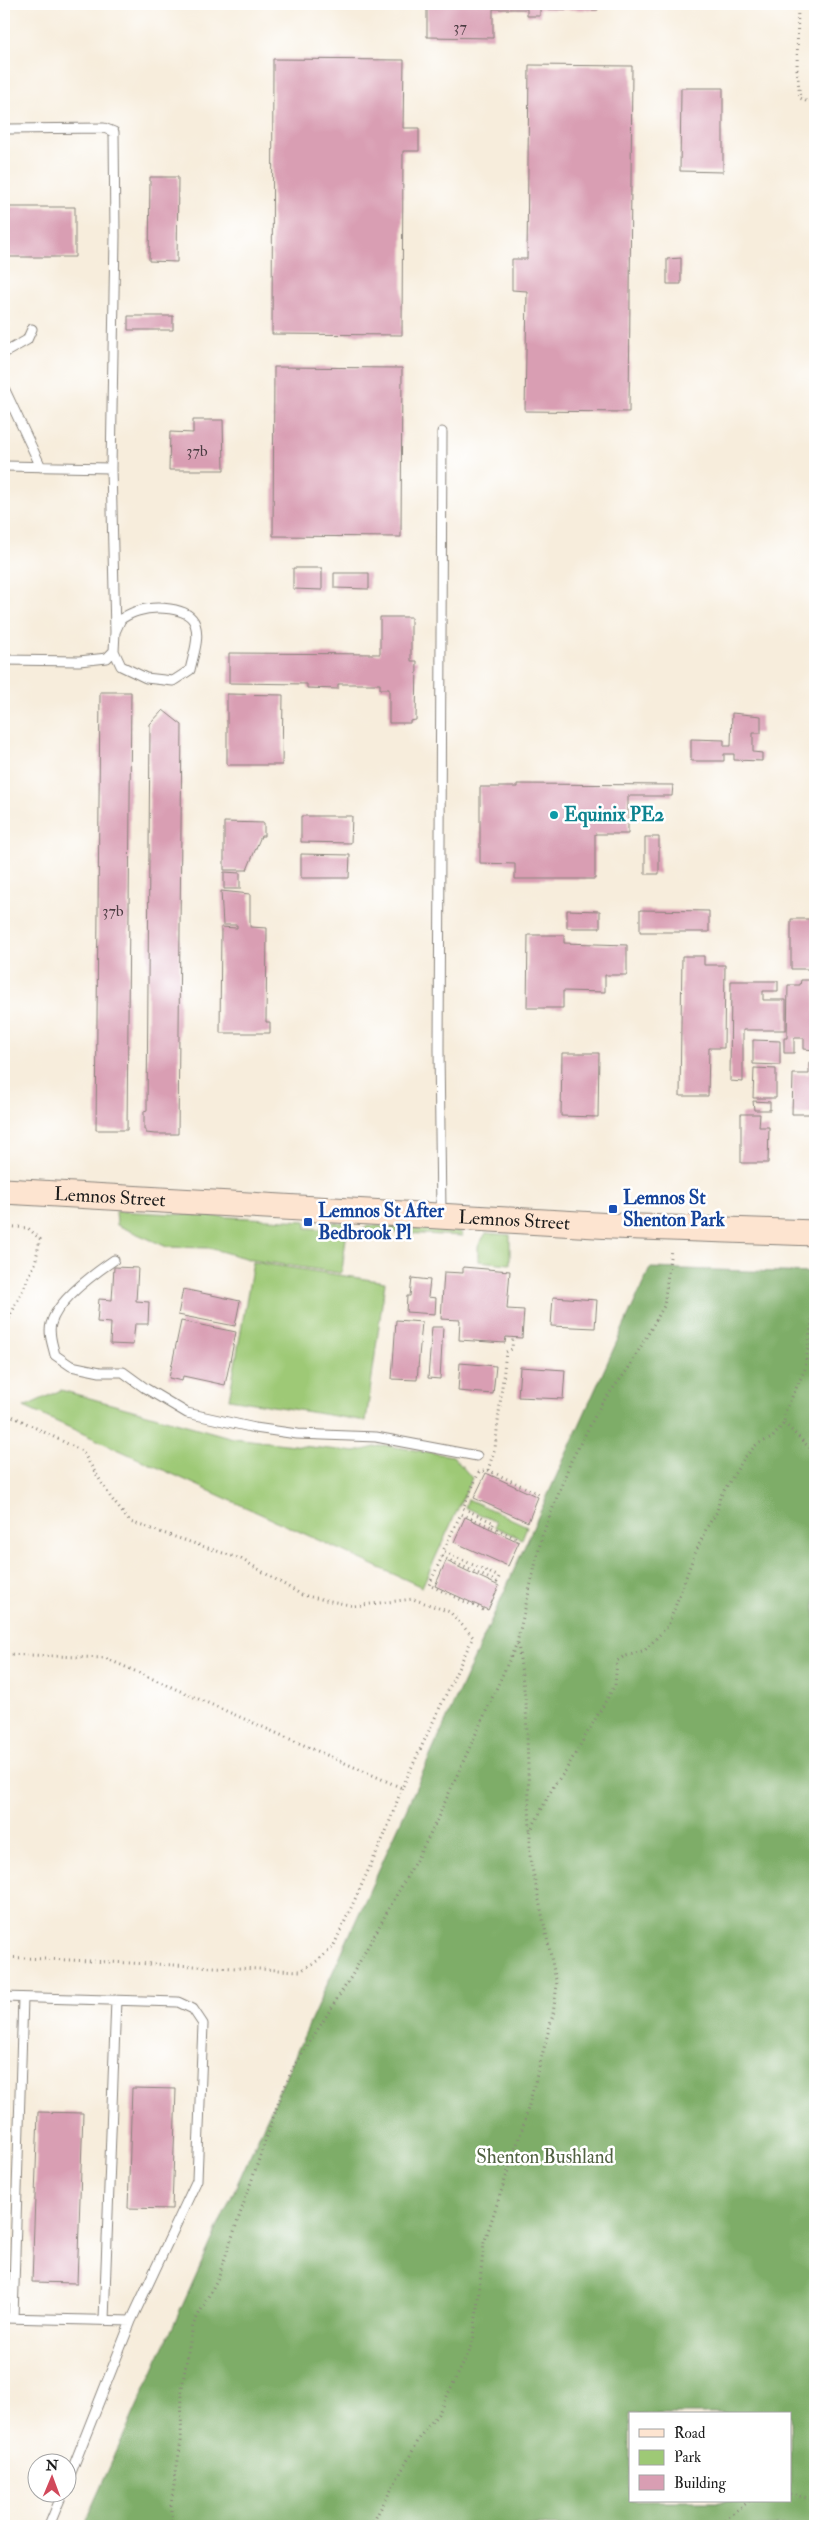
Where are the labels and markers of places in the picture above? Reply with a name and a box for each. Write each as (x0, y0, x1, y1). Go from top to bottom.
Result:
place label: Equinix PE2 (564, 803, 665, 828)
marker: Equinix PE2 (548, 809, 560, 821)
place label: Lemnos St Shenton Park (623, 1186, 726, 1232)
place label: Lemnos St After Bedbrook Pl (318, 1199, 445, 1245)
marker: Lemnos St Shenton Park (607, 1203, 619, 1215)
marker: Lemnos St After Bedbrook Pl (302, 1216, 314, 1228)

